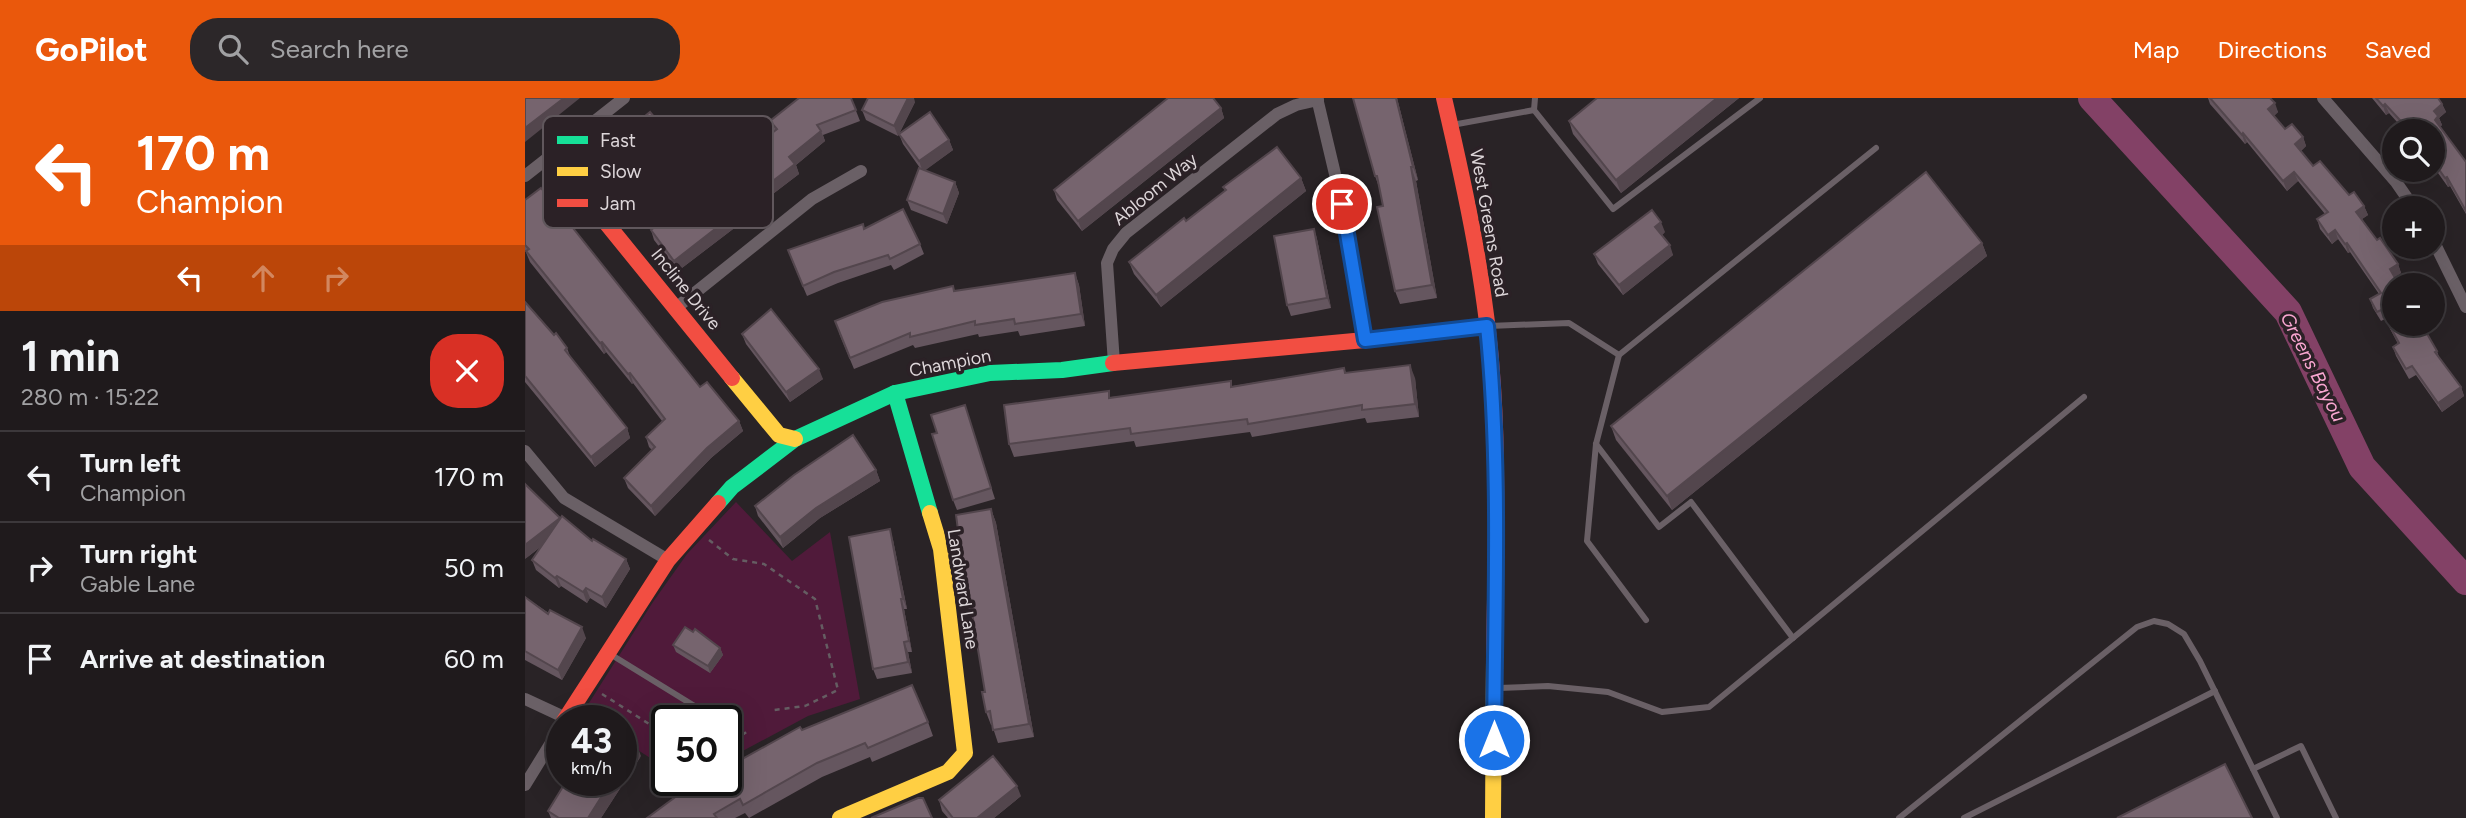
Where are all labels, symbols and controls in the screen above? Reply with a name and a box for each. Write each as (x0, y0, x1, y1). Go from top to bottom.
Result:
search box (190, 18, 680, 81)
text: GoPilot (35, 30, 148, 69)
icon: search (214, 30, 252, 68)
text: Search here (270, 33, 409, 65)
text: Map (2133, 35, 2179, 64)
text: Directions (2217, 35, 2327, 64)
text: Saved (2365, 35, 2431, 64)
legend (543, 116, 773, 228)
map controls (2382, 119, 2445, 336)
button: search (2382, 119, 2445, 182)
text: 170 m (136, 123, 270, 182)
icon: left (21, 126, 112, 217)
text: Fast (600, 129, 636, 152)
street label: West Greens Road (1465, 147, 1513, 299)
street label: Abloom Way (1108, 148, 1202, 230)
text: Slow (600, 160, 642, 183)
pin (1312, 174, 1372, 234)
text: Champion (136, 183, 283, 221)
icon: arrive (1323, 185, 1361, 223)
text: Jam (600, 192, 636, 215)
button: + (2382, 196, 2445, 259)
street label: Incline Drive (646, 244, 726, 334)
icon: left (171, 259, 209, 297)
icon: ahead (244, 259, 282, 297)
icon: right (317, 259, 355, 297)
button: − (2382, 273, 2445, 336)
water label: Greens Bayou (2275, 308, 2351, 426)
text: 1 min (21, 331, 120, 382)
button: close (430, 334, 504, 408)
street label: Champion (907, 344, 993, 382)
text: 280 m · 15:22 (21, 383, 159, 411)
text: Turn left (80, 447, 181, 479)
icon: left (21, 458, 59, 496)
text: 170 m (434, 461, 504, 493)
text: Champion (80, 479, 186, 507)
street label: Landward Lane (943, 527, 983, 651)
text: Turn right (80, 538, 197, 570)
icon: right (21, 549, 59, 587)
text: 50 m (444, 552, 504, 584)
text: Gable Lane (80, 570, 195, 598)
icon: arrive (21, 640, 59, 678)
text: Arrive at destination (80, 643, 325, 675)
text: 60 m (444, 643, 504, 675)
position arrow (1457, 703, 1531, 777)
speed limit sign: 50 (651, 705, 742, 796)
text: 43 (571, 720, 612, 762)
text: km/h (571, 757, 612, 779)

